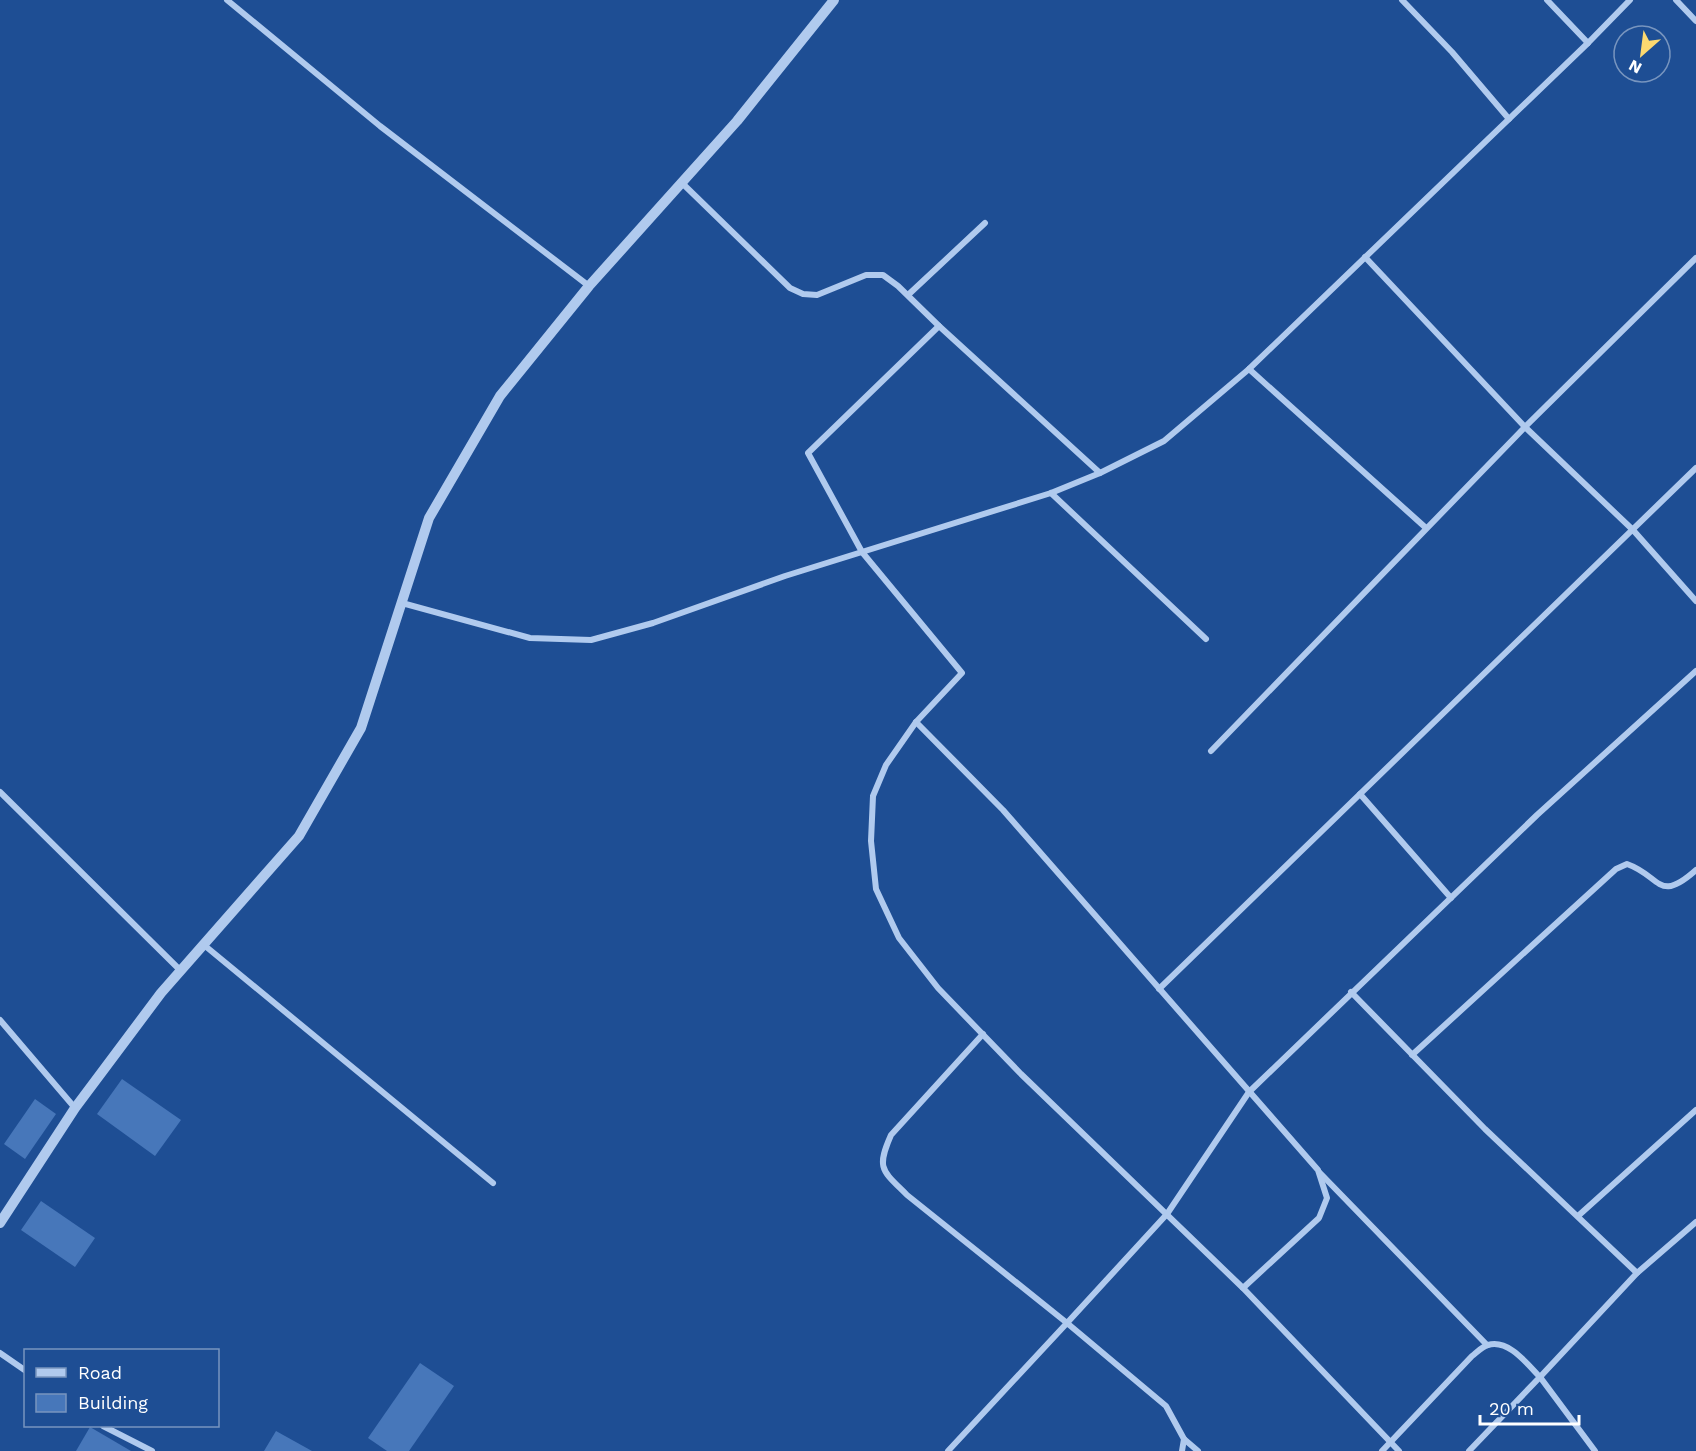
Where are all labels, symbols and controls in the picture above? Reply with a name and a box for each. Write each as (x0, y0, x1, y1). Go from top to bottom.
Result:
north arrow (1612, 24, 1672, 84)
text: N (1625, 56, 1645, 78)
legend (24, 1349, 219, 1427)
text: Road (78, 1362, 122, 1383)
scale bar (1480, 1388, 1579, 1426)
text: Building (78, 1392, 148, 1413)
text: 20 m (1489, 1398, 1534, 1419)

